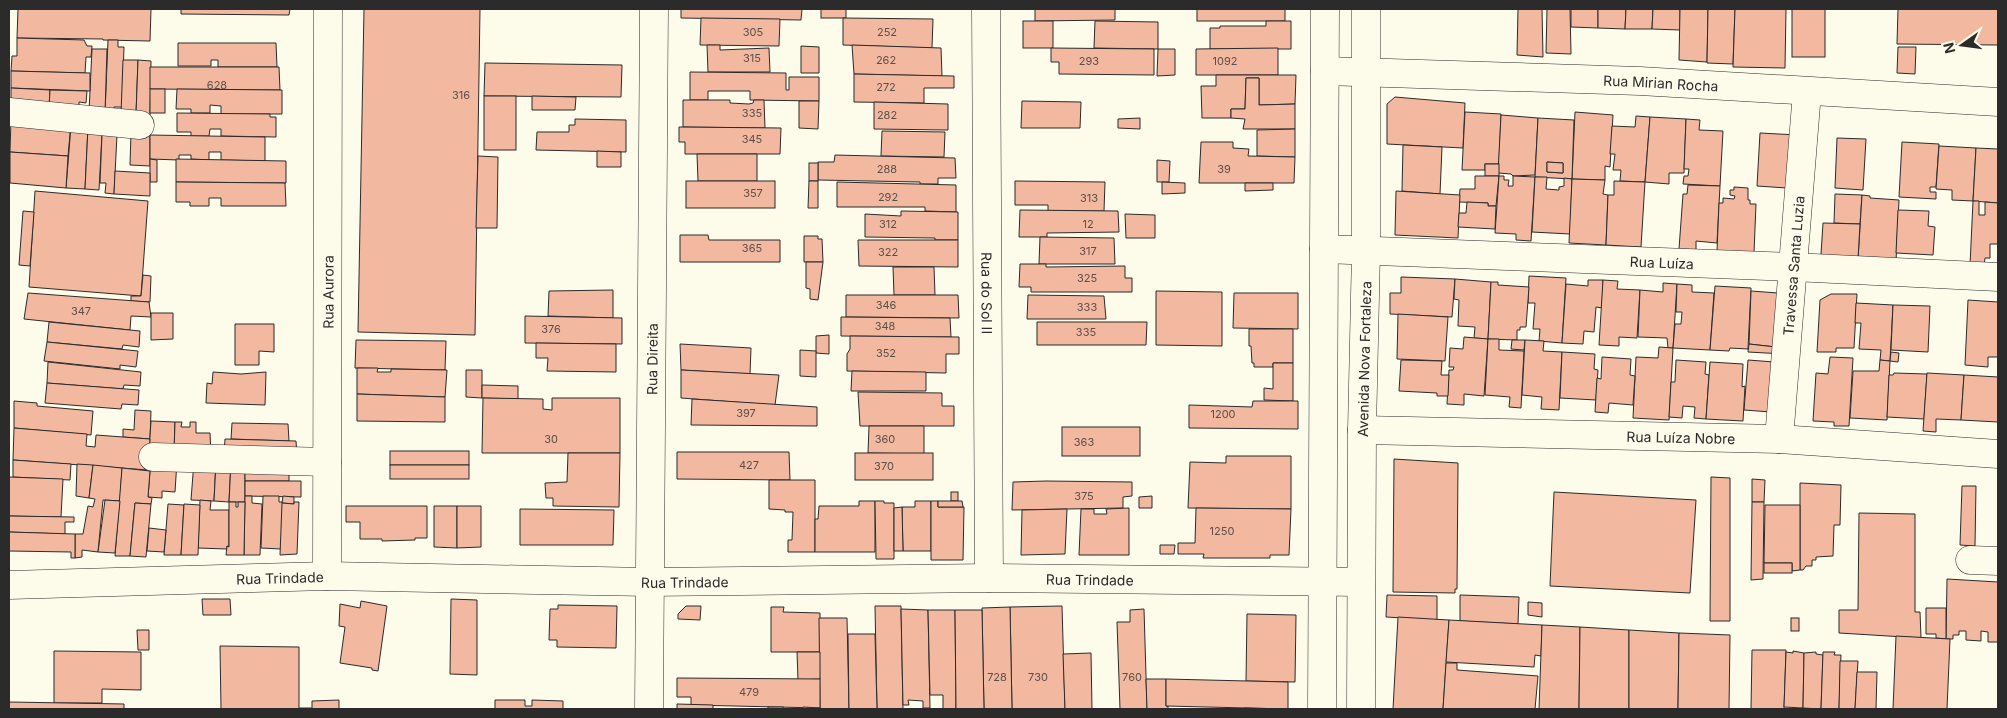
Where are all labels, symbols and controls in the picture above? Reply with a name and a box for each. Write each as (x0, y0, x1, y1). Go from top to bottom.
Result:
north arrow (1937, 20, 1987, 70)
house number: 305 (743, 25, 764, 39)
house number: 252 (877, 25, 897, 39)
text: N (1939, 41, 1958, 55)
house number: 315 (743, 51, 761, 65)
house number: 262 (876, 53, 896, 67)
house number: 293 (1079, 54, 1099, 68)
house number: 1092 (1213, 54, 1237, 68)
street label: Rua Mirian Rocha (1603, 71, 1719, 94)
house number: 628 (207, 78, 227, 92)
house number: 272 (876, 80, 896, 94)
house number: 316 (452, 88, 470, 102)
house number: 335 (742, 106, 762, 120)
house number: 282 (877, 108, 897, 122)
house number: 345 (742, 132, 763, 146)
house number: 288 (877, 162, 897, 176)
house number: 39 (1217, 162, 1231, 176)
house number: 357 (743, 186, 763, 200)
house number: 292 (878, 190, 898, 204)
house number: 313 (1080, 191, 1098, 205)
street label: Travessa Santa Luzia (1779, 195, 1807, 336)
house number: 312 (879, 217, 897, 231)
house number: 12 (1082, 217, 1094, 231)
house number: 365 (742, 241, 762, 255)
house number: 317 (1079, 244, 1097, 258)
house number: 322 (878, 245, 898, 259)
street label: Rua do Sol II (979, 252, 996, 334)
street label: Rua Luíza (1629, 252, 1694, 272)
street label: Rua Aurora (319, 255, 336, 329)
house number: 325 (1077, 271, 1097, 285)
street label: Avenida Nova Fortaleza (1353, 281, 1374, 437)
house number: 346 (876, 298, 897, 312)
house number: 333 (1077, 300, 1097, 314)
house number: 347 (71, 304, 91, 318)
house number: 348 (875, 319, 896, 333)
house number: 376 (541, 322, 561, 336)
street label: Rua Direita (643, 323, 660, 395)
house number: 335 (1076, 325, 1096, 339)
house number: 352 (876, 346, 896, 360)
house number: 397 (736, 406, 756, 420)
house number: 1200 (1210, 407, 1236, 421)
street label: Rua Luíza Nobre (1626, 427, 1736, 447)
house number: 30 (544, 432, 558, 446)
house number: 360 (875, 432, 895, 446)
house number: 363 (1074, 435, 1094, 449)
house number: 427 (739, 458, 759, 472)
house number: 370 (874, 459, 894, 473)
house number: 375 (1074, 489, 1094, 503)
house number: 1250 (1210, 524, 1234, 538)
street label: Rua Trindade (236, 568, 324, 587)
street label: Rua Trindade (1046, 570, 1134, 588)
street label: Rua Trindade (641, 573, 729, 591)
house number: 728 (987, 670, 1007, 684)
house number: 730 (1028, 670, 1048, 684)
house number: 760 (1122, 670, 1142, 684)
house number: 479 (739, 685, 759, 699)

